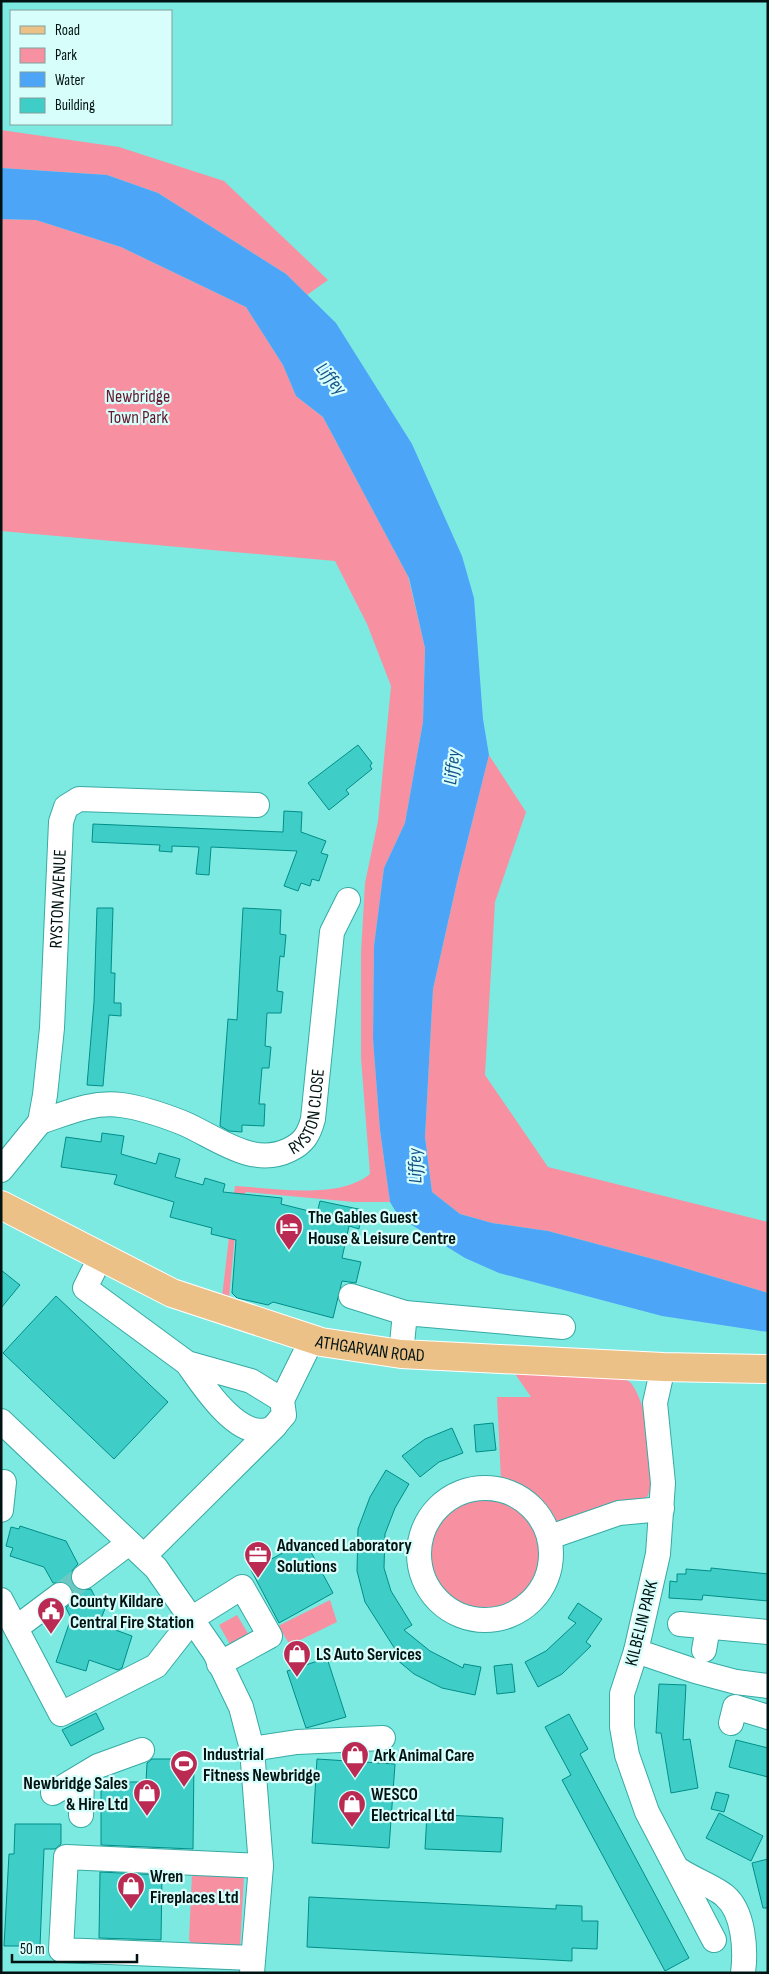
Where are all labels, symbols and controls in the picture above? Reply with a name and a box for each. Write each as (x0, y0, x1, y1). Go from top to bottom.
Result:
legend (10, 10, 172, 125)
text: Road (55, 21, 80, 40)
text: Park (55, 46, 77, 65)
text: Water (55, 71, 86, 90)
text: Building (55, 96, 95, 115)
water label: Liffey (311, 358, 351, 400)
park label: Newbridge Town Park (106, 386, 170, 428)
water label: Liffey (439, 748, 466, 786)
street label: RYSTON AVENUE (45, 849, 71, 949)
street label: RYSTON CLOSE (285, 1068, 329, 1159)
water label: Liffey (403, 1147, 428, 1184)
place label: The Gables Guest House & Leisure Centre (308, 1207, 456, 1249)
hotel icon: The Gables Guest House & Leisure Centre (274, 1212, 304, 1251)
street label: ATHGARVAN ROAD (312, 1331, 425, 1366)
place label: Advanced Laboratory Solutions (276, 1535, 412, 1577)
office icon: Advanced Laboratory Solutions (243, 1540, 273, 1579)
street label: KILBELIN PARK (621, 1577, 662, 1668)
place label: County Kildare Central Fire Station (70, 1591, 194, 1633)
public building icon: County Kildare Central Fire Station (36, 1596, 66, 1635)
shop icon: LS Auto Services (282, 1639, 312, 1678)
place label: LS Auto Services (316, 1644, 422, 1665)
shop icon: Ark Animal Care (340, 1740, 370, 1779)
place label: Industrial Fitness Newbridge (203, 1744, 320, 1786)
place label: Ark Animal Care (373, 1745, 474, 1766)
sports icon: Industrial Fitness Newbridge (169, 1749, 199, 1788)
place label: Newbridge Sales & Hire Ltd (23, 1773, 128, 1815)
shop icon: Newbridge Sales & Hire Ltd (132, 1778, 162, 1817)
place label: WESCO Electrical Ltd (371, 1784, 455, 1826)
shop icon: WESCO Electrical Ltd (337, 1789, 367, 1828)
place label: Wren Fireplaces Ltd (150, 1866, 239, 1908)
shop icon: Wren Fireplaces Ltd (116, 1871, 146, 1910)
scale bar (12, 1932, 138, 1964)
text: 50 m (20, 1940, 45, 1959)

